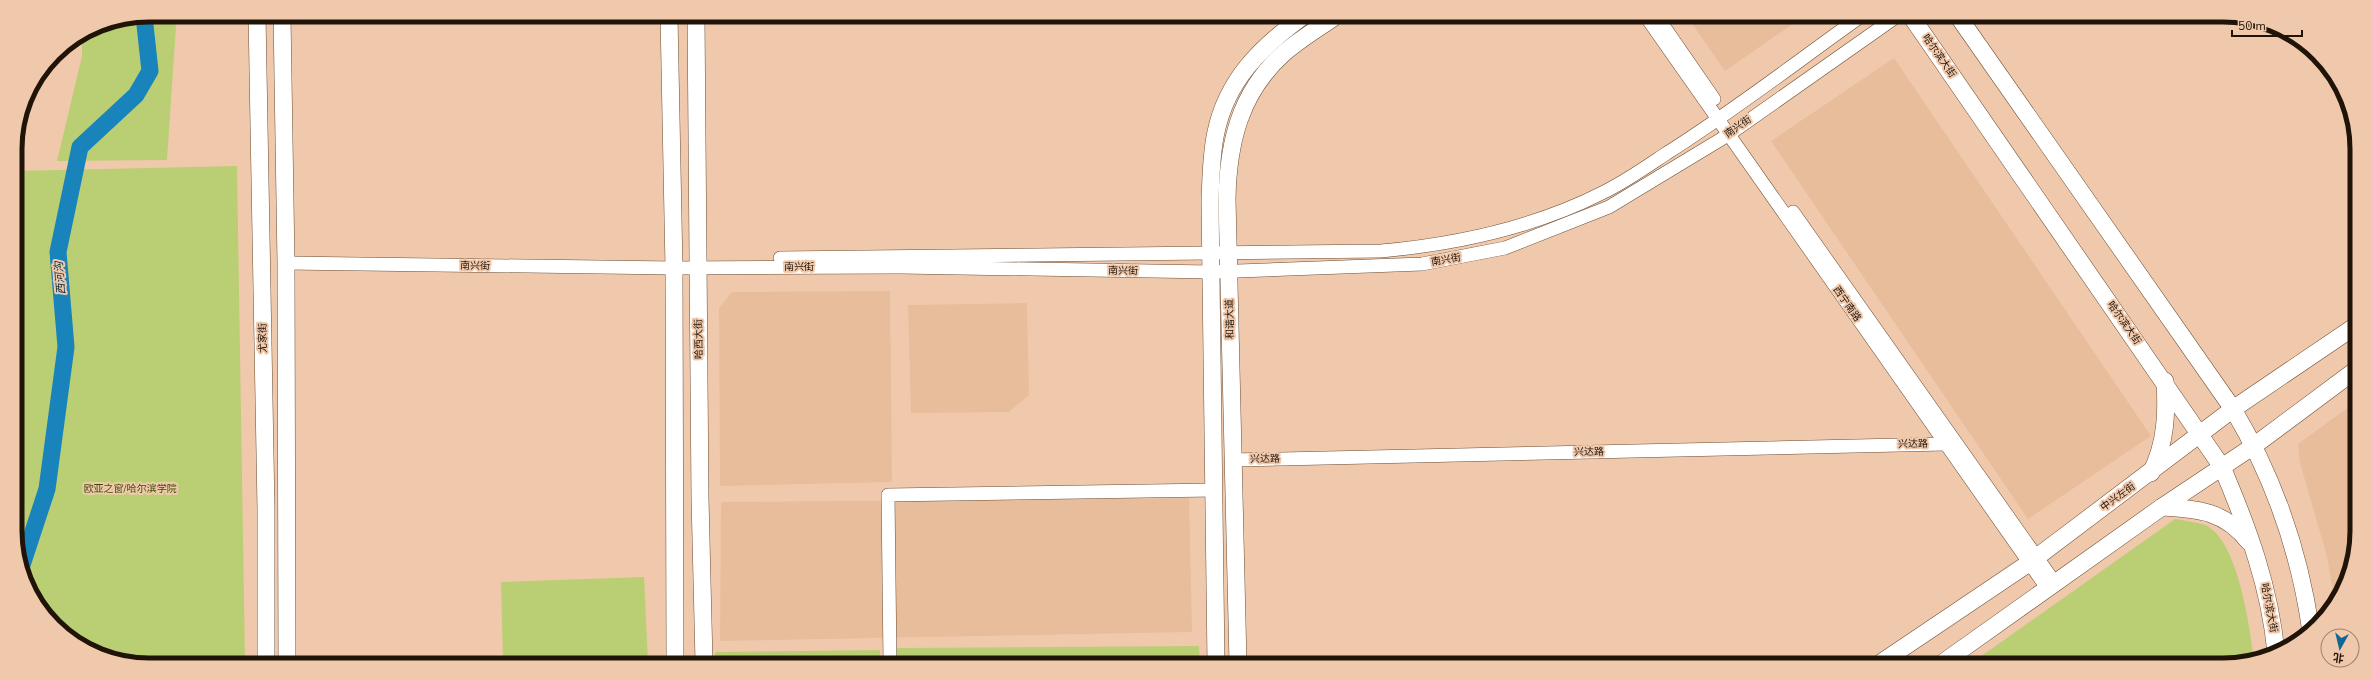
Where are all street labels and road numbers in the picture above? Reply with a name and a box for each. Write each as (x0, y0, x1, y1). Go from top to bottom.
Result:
street label: 哈尔滨大街 (1919, 32, 1959, 80)
street label: 南兴街 (1722, 113, 1754, 141)
street label: 南兴街 (1430, 251, 1462, 269)
street label: 南兴街 (460, 259, 490, 273)
street label: 南兴街 (784, 260, 814, 274)
street label: 南兴街 (1108, 264, 1138, 278)
street label: 西宁南路 (1830, 284, 1864, 324)
street label: 和谐大道 (1223, 299, 1237, 339)
street label: 哈尔滨大街 (2104, 299, 2144, 347)
street label: 哈西大街 (692, 319, 706, 359)
street label: 尤家街 (256, 323, 270, 353)
street label: 兴达路 (1898, 437, 1928, 451)
street label: 兴达路 (1574, 445, 1604, 459)
street label: 兴达路 (1250, 452, 1280, 466)
street label: 中兴左街 (2098, 480, 2138, 514)
street label: 哈尔滨大街 (2257, 582, 2281, 634)

